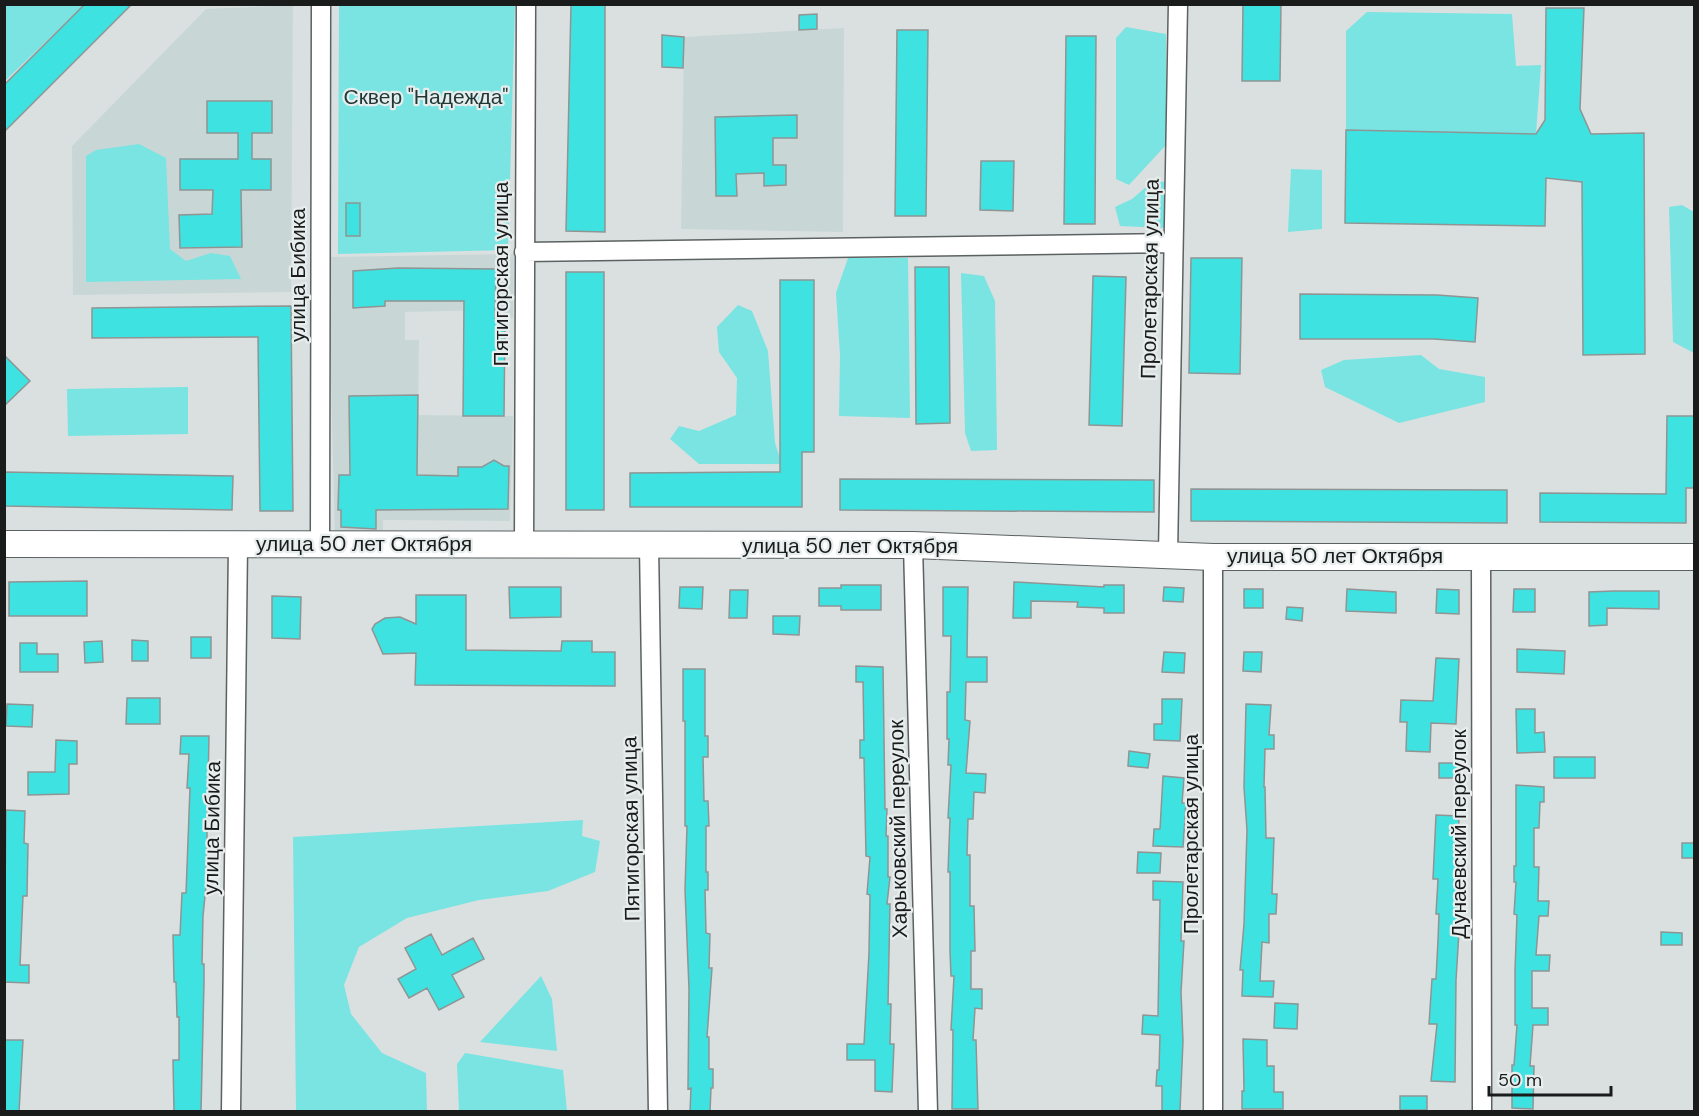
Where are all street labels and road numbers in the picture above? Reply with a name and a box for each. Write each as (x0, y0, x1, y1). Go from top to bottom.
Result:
street label: Пролетарская улица (1134, 178, 1166, 379)
street label: Пятигорская улица (487, 181, 515, 366)
street label: улица Бибика (284, 208, 312, 342)
street label: улица 50 лет Октября (256, 530, 472, 558)
street label: улица 50 лет Октября (742, 532, 958, 560)
street label: улица 50 лет Октября (1227, 542, 1443, 570)
street label: Харьковский переулок (882, 719, 914, 939)
street label: Дунаевский переулок (1445, 729, 1473, 939)
street label: Пролетарская улица (1177, 733, 1205, 934)
street label: Пятигорская улица (615, 736, 647, 922)
street label: улица Бибика (197, 760, 227, 895)

